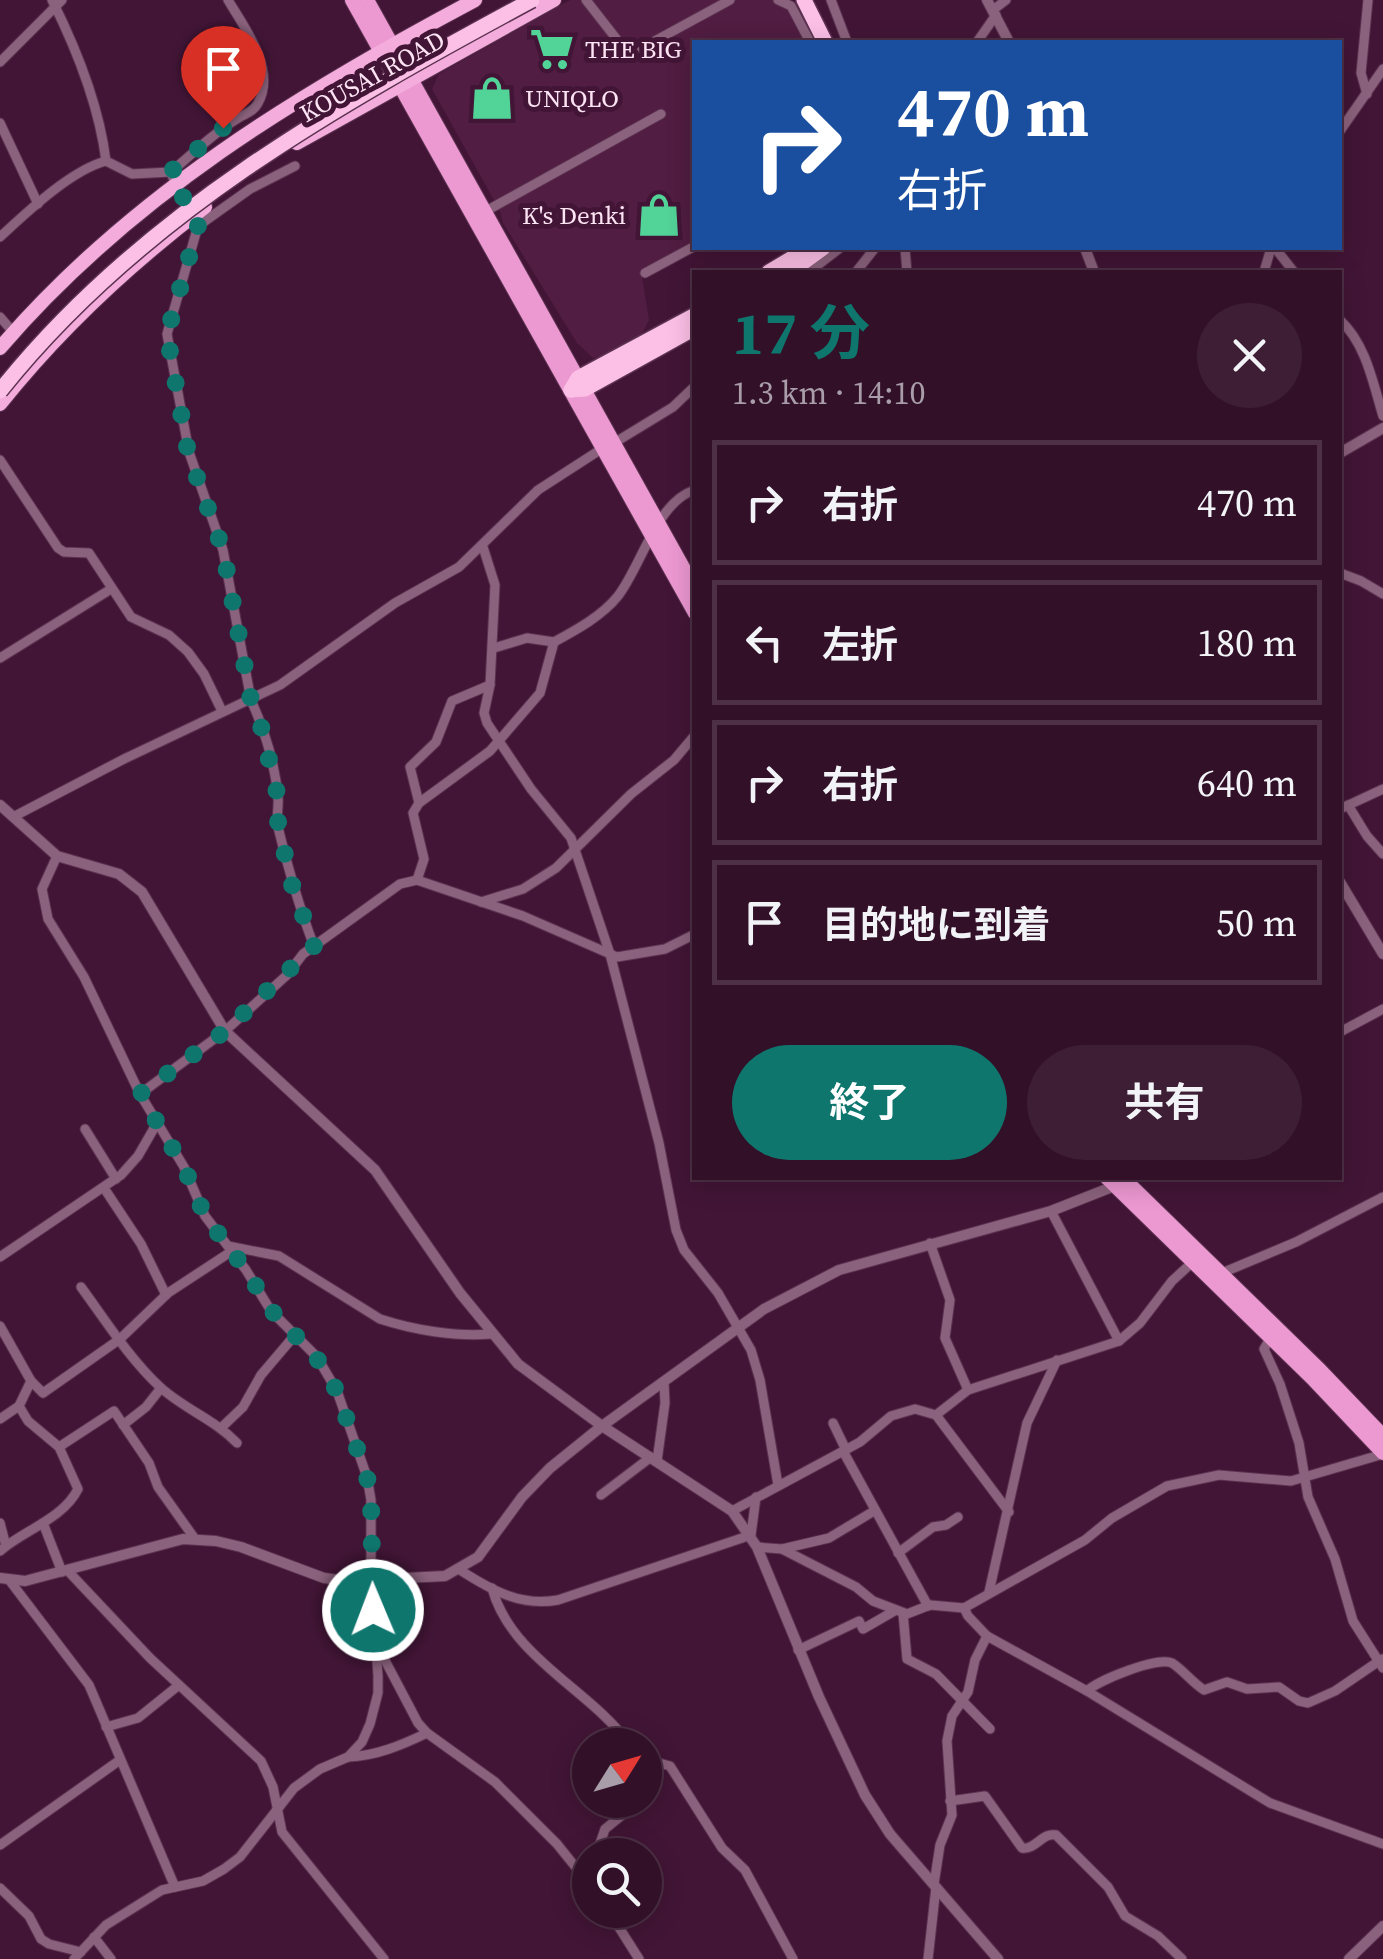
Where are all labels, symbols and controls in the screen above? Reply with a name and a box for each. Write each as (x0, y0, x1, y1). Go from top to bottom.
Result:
street label: KOUSAI ROAD (293, 22, 451, 130)
supermarket icon: THE BIG (528, 25, 576, 73)
pin (181, 26, 266, 129)
place label: THE BIG (585, 32, 682, 66)
icon: arrive (196, 41, 251, 96)
text: 470 m (897, 63, 1089, 159)
shop icon: UNIQLO (468, 74, 516, 122)
icon: right (732, 80, 862, 210)
place label: UNIQLO (525, 81, 619, 115)
text: 右折 (897, 159, 987, 221)
shop icon: K's Denki (635, 191, 683, 239)
place label: K's Denki (522, 198, 626, 232)
text: 17 分 (732, 292, 870, 374)
button: close (1197, 303, 1302, 408)
text: 1.3 km · 14:10 (732, 371, 926, 415)
icon: right (737, 475, 792, 530)
text: 470 m (1197, 477, 1297, 529)
text: 右折 (822, 479, 898, 531)
icon: left (737, 615, 792, 670)
text: 180 m (1197, 617, 1297, 669)
text: 左折 (822, 619, 898, 671)
icon: right (737, 755, 792, 810)
text: 640 m (1197, 757, 1297, 809)
text: 右折 (822, 759, 898, 811)
icon: arrive (737, 895, 792, 950)
text: 50 m (1216, 897, 1297, 949)
text: 目的地に到着 (822, 899, 1050, 951)
button: 終了 (732, 1045, 1007, 1160)
button: 共有 (1027, 1045, 1302, 1160)
position arrow (321, 1558, 425, 1662)
north arrow (572, 1728, 662, 1818)
map controls (572, 1728, 662, 1928)
button: search (572, 1838, 662, 1928)

